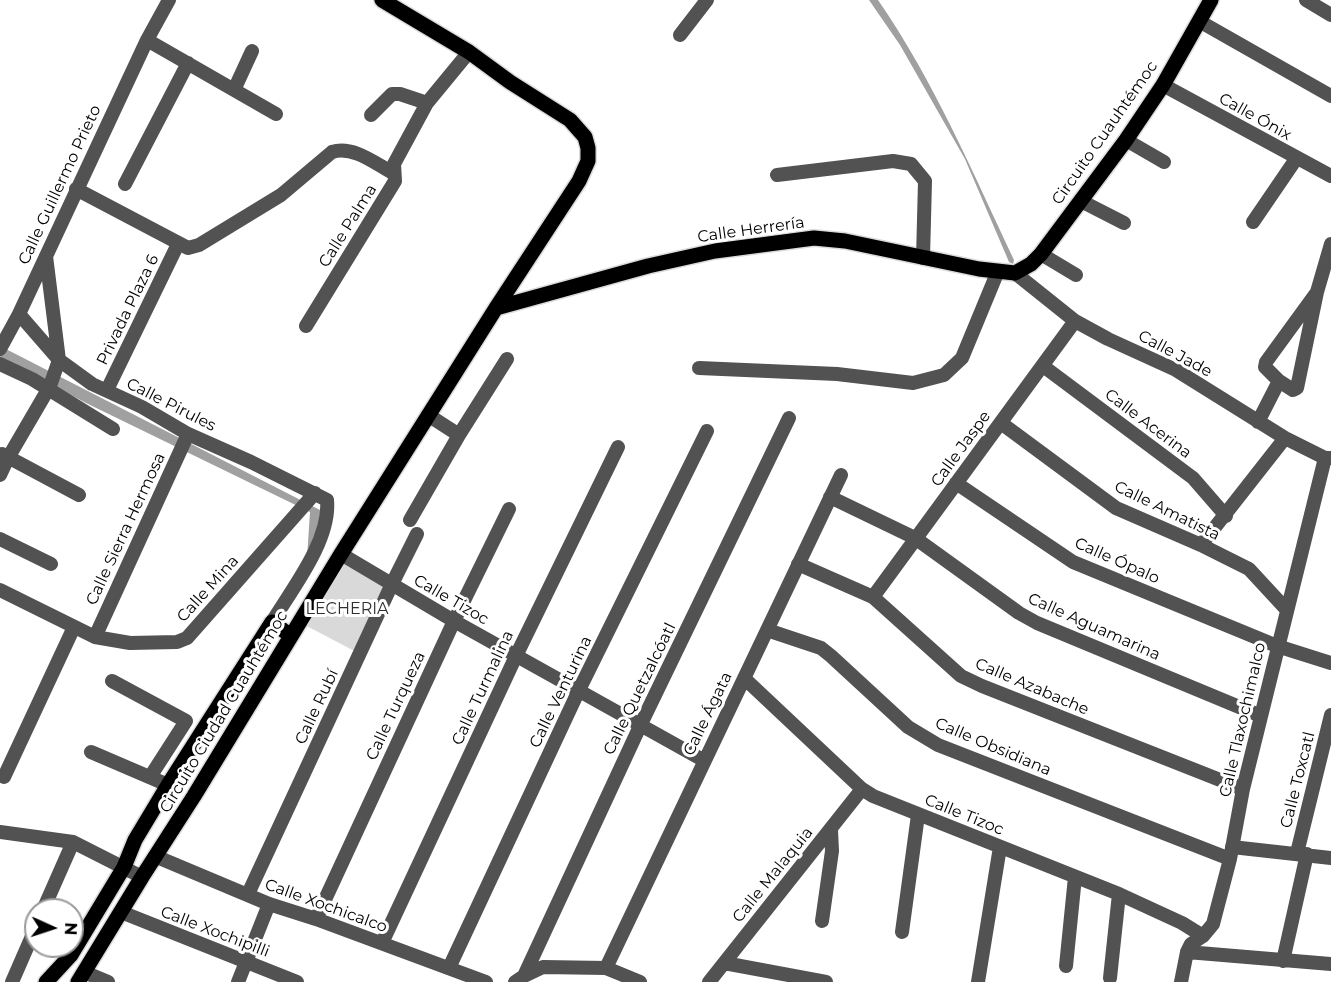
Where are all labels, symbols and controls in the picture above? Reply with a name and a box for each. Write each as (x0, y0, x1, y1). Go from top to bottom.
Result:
street label: Circuito Cuauhtémoc (1048, 57, 1162, 209)
street label: Calle Ónix (1215, 89, 1295, 145)
street label: Calle Guillermo Prieto (15, 102, 105, 268)
street label: Calle Palma (315, 181, 381, 271)
street label: Calle Herrería (696, 213, 806, 247)
street label: Privada Plaza 6 (93, 252, 163, 368)
street label: Calle Jade (1135, 326, 1215, 382)
street label: Calle Pirules (123, 374, 219, 436)
street label: Calle Acerina (1101, 385, 1195, 463)
street label: Calle Jaspe (927, 407, 995, 491)
street label: Calle Sierra Hermosa (82, 450, 170, 608)
street label: Calle Amatista (1111, 477, 1223, 545)
street label: Calle Ópalo (1071, 534, 1163, 588)
street label: Calle Mina (173, 552, 243, 626)
street label: Calle Tizoc (410, 571, 492, 629)
street label: Calle Aguamarina (1025, 589, 1163, 665)
park label: LECHERIA (305, 599, 389, 619)
street label: Circuito Ciudad Cuauhtémoc (156, 607, 292, 817)
street label: Calle Quetzalcóatl (600, 620, 680, 758)
street label: Calle Turmalina (448, 628, 518, 748)
street label: Calle Venturina (526, 633, 596, 751)
street label: Calle Tlaxochimalco (1216, 641, 1270, 799)
street label: Calle Turqueza (362, 649, 430, 763)
street label: Calle Azabache (972, 654, 1092, 720)
street label: Calle Rubí (291, 666, 343, 748)
street label: Calle Ágata (680, 669, 736, 759)
street label: Calle Obsidiana (932, 714, 1054, 780)
street label: Calle Toxcatl (1277, 730, 1319, 830)
street label: Calle Tizoc (922, 790, 1006, 840)
street label: Calle Malaquia (729, 824, 817, 926)
street label: Calle Xochicalco (262, 875, 390, 937)
north arrow (24, 898, 84, 958)
street label: Calle Xochipilli (158, 902, 272, 962)
text: N (61, 922, 80, 936)

